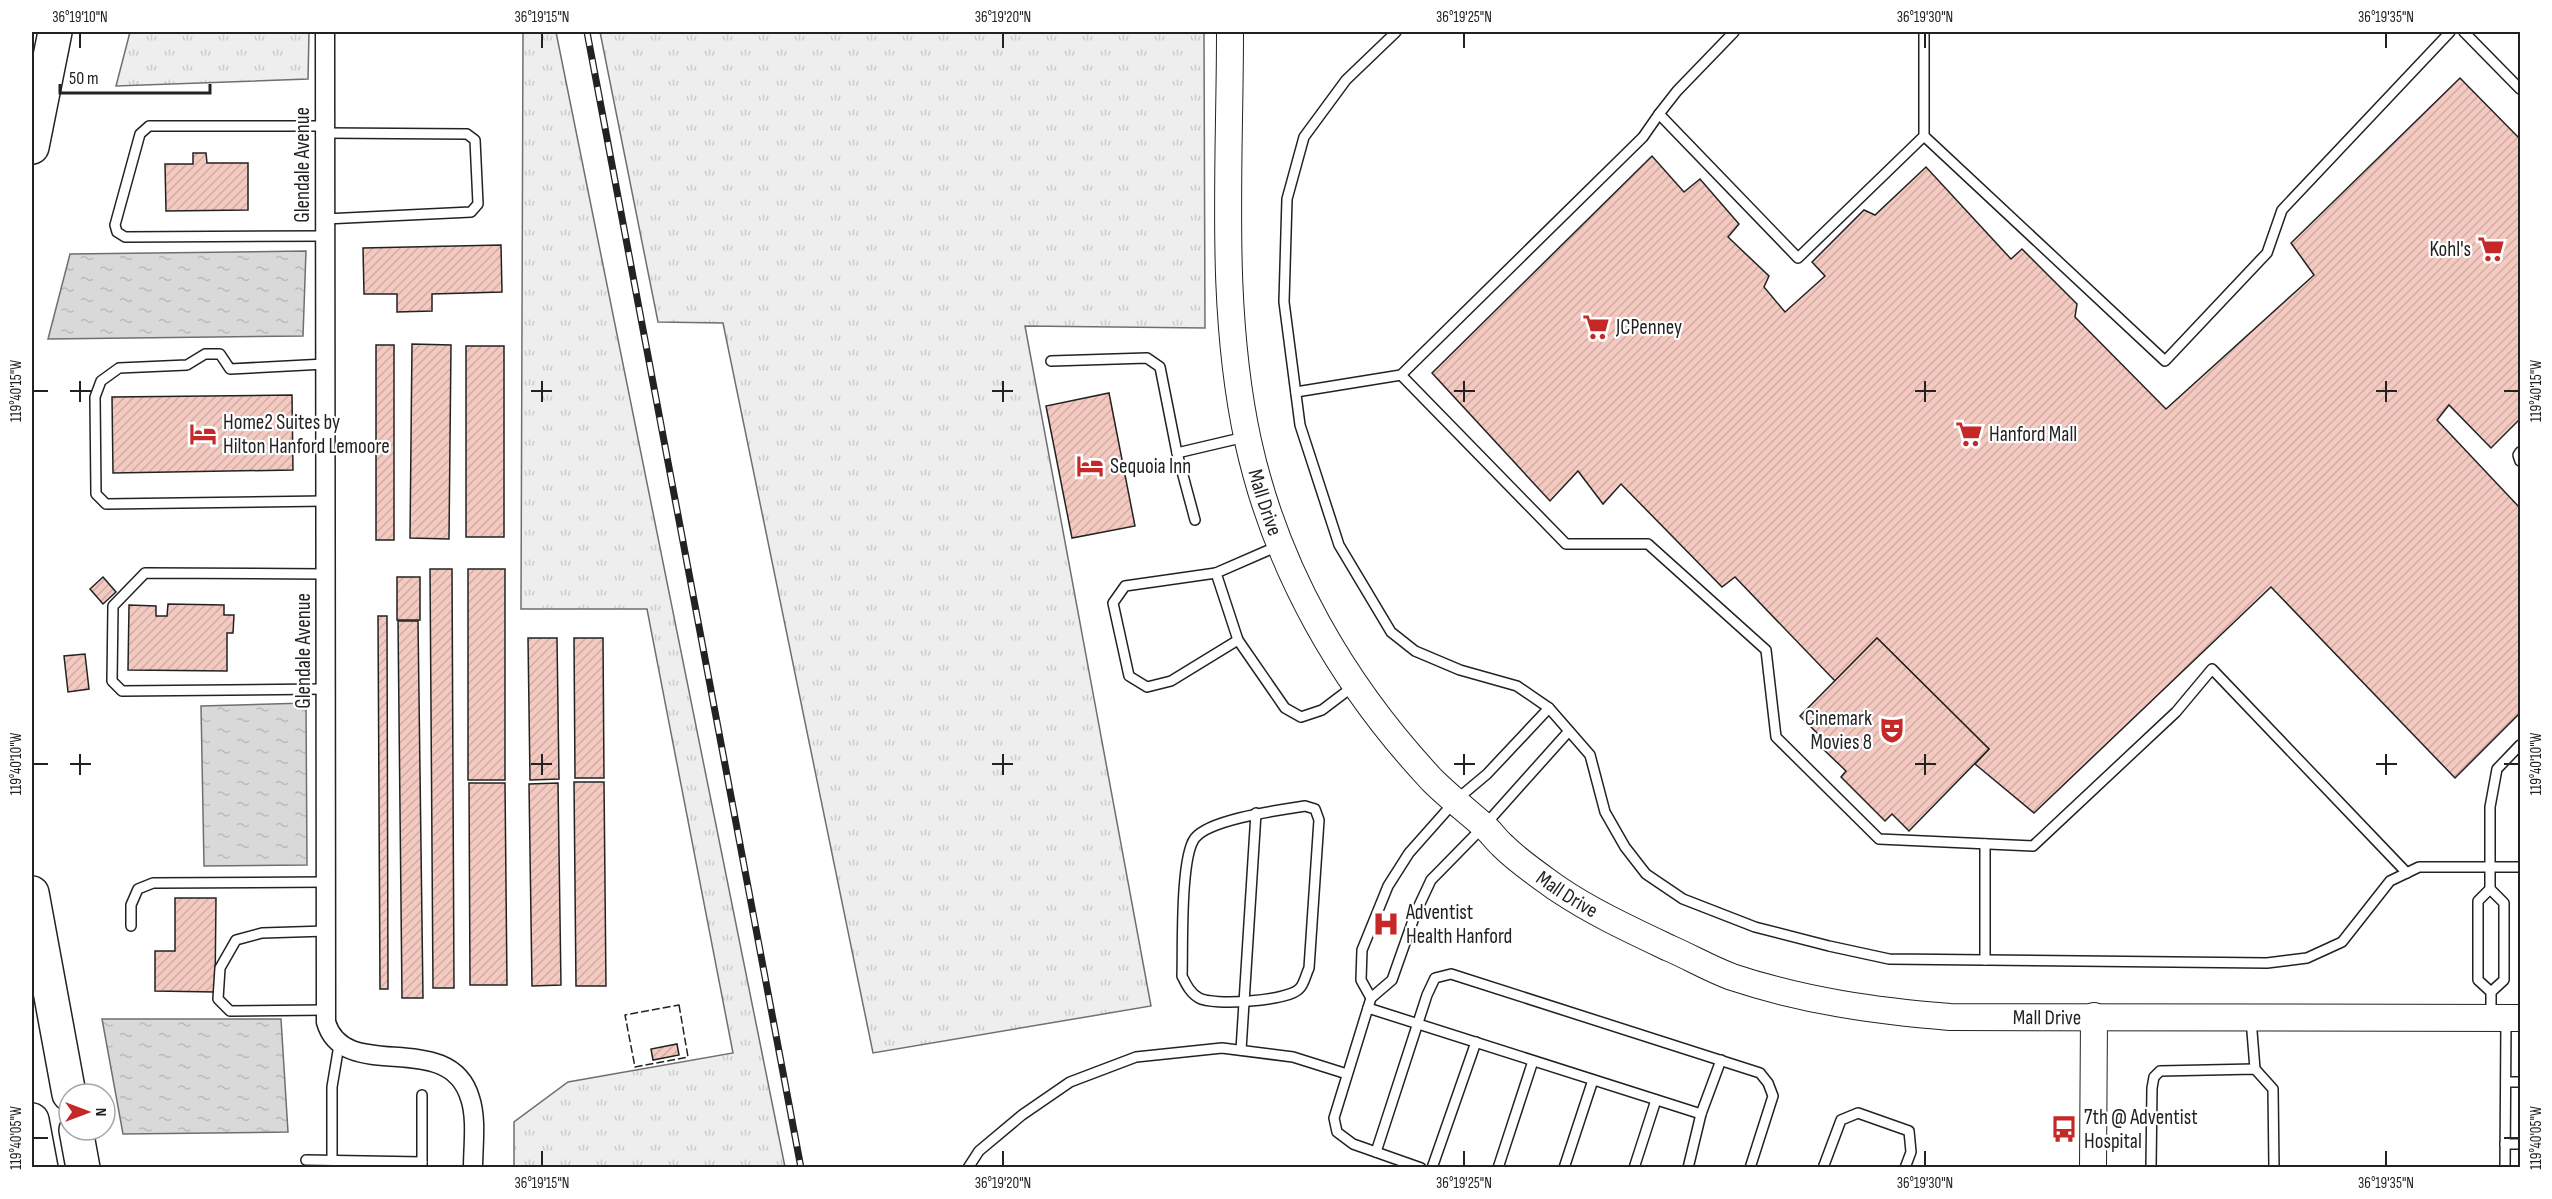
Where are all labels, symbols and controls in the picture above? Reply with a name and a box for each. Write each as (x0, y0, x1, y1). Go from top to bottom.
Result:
text: 36°19'10"N (52, 8, 108, 27)
text: 36°19'15"N (515, 8, 569, 27)
text: 36°19'20"N (975, 8, 1031, 27)
text: 36°19'25"N (1436, 8, 1492, 27)
text: 36°19'30"N (1897, 8, 1953, 27)
text: 36°19'35"N (2358, 8, 2414, 27)
scale bar (60, 57, 210, 95)
text: 50 m (69, 68, 99, 89)
street label: Glendale Avenue (290, 107, 315, 223)
supermarket icon: Kohl's (2476, 234, 2506, 264)
place label: Kohl's (2429, 237, 2471, 262)
supermarket icon: JCPenney (1581, 312, 1611, 342)
place label: JCPenney (1615, 315, 1682, 340)
text: 119°40'15"W (7, 360, 26, 422)
text: 119°40'15"W (2527, 360, 2546, 422)
place label: Home2 Suites by Hilton Hanford Lemoore (223, 410, 390, 459)
hotel icon: Home2 Suites by Hilton Hanford Lemoore (188, 419, 218, 449)
supermarket icon: Hanford Mall (1954, 419, 1984, 449)
place label: Hanford Mall (1989, 422, 2077, 447)
hotel icon: Sequoia Inn (1075, 451, 1105, 481)
place label: Sequoia Inn (1110, 454, 1191, 479)
street label: Mall Drive (1242, 466, 1287, 539)
street label: Glendale Avenue (291, 593, 316, 709)
place label: Cinemark Movies 8 (1805, 706, 1872, 755)
theatre icon: Cinemark Movies 8 (1877, 715, 1907, 745)
text: 119°40'10"W (7, 732, 26, 795)
text: 119°40'10"W (2527, 732, 2546, 795)
street label: Mall Drive (1531, 866, 1602, 923)
place label: Adventist Health Hanford (1405, 900, 1512, 949)
hospital icon: Adventist Health Hanford (1371, 909, 1401, 939)
street label: Mall Drive (2013, 1005, 2081, 1030)
north arrow (57, 1082, 117, 1142)
place label: 7th @ Adventist Hospital (2084, 1105, 2198, 1154)
text: 119°40'05"W (7, 1106, 26, 1170)
text: 119°40'05"W (2527, 1106, 2546, 1170)
text: N (91, 1108, 110, 1116)
bus stop icon: 7th @ Adventist Hospital (2049, 1114, 2079, 1144)
text: 36°19'15"N (515, 1174, 569, 1193)
text: 36°19'20"N (975, 1174, 1031, 1193)
text: 36°19'25"N (1436, 1174, 1492, 1193)
text: 36°19'30"N (1897, 1174, 1953, 1193)
text: 36°19'35"N (2358, 1174, 2414, 1193)

